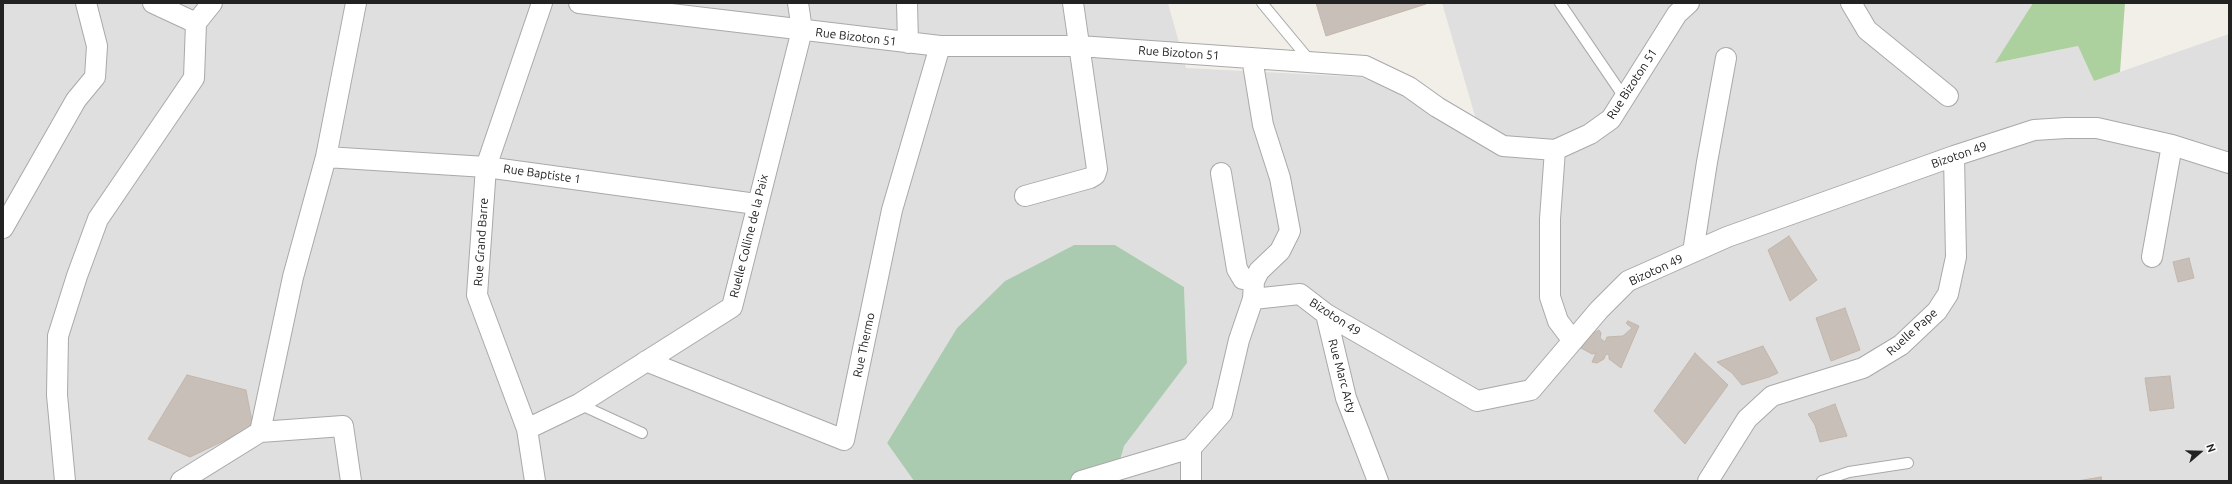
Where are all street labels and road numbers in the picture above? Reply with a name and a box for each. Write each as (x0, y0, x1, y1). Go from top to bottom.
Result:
street label: Rue Bizoton 51 (815, 25, 897, 49)
street label: Rue Bizoton 51 (1138, 43, 1220, 63)
street label: Rue Bizoton 51 (1604, 46, 1660, 122)
street label: Bizoton 49 (1929, 139, 1989, 171)
street label: Rue Baptiste 1 (502, 161, 582, 187)
street label: Ruelle Colline de la Paix (727, 173, 771, 299)
street label: Rue Grand Barre (471, 197, 491, 287)
street label: Bizoton 49 (1627, 251, 1685, 289)
street label: Bizoton 49 (1307, 295, 1363, 339)
street label: Ruelle Pape (1884, 305, 1940, 359)
street label: Rue Thermo (850, 311, 878, 379)
street label: Rue Marc Arty (1325, 337, 1359, 415)

